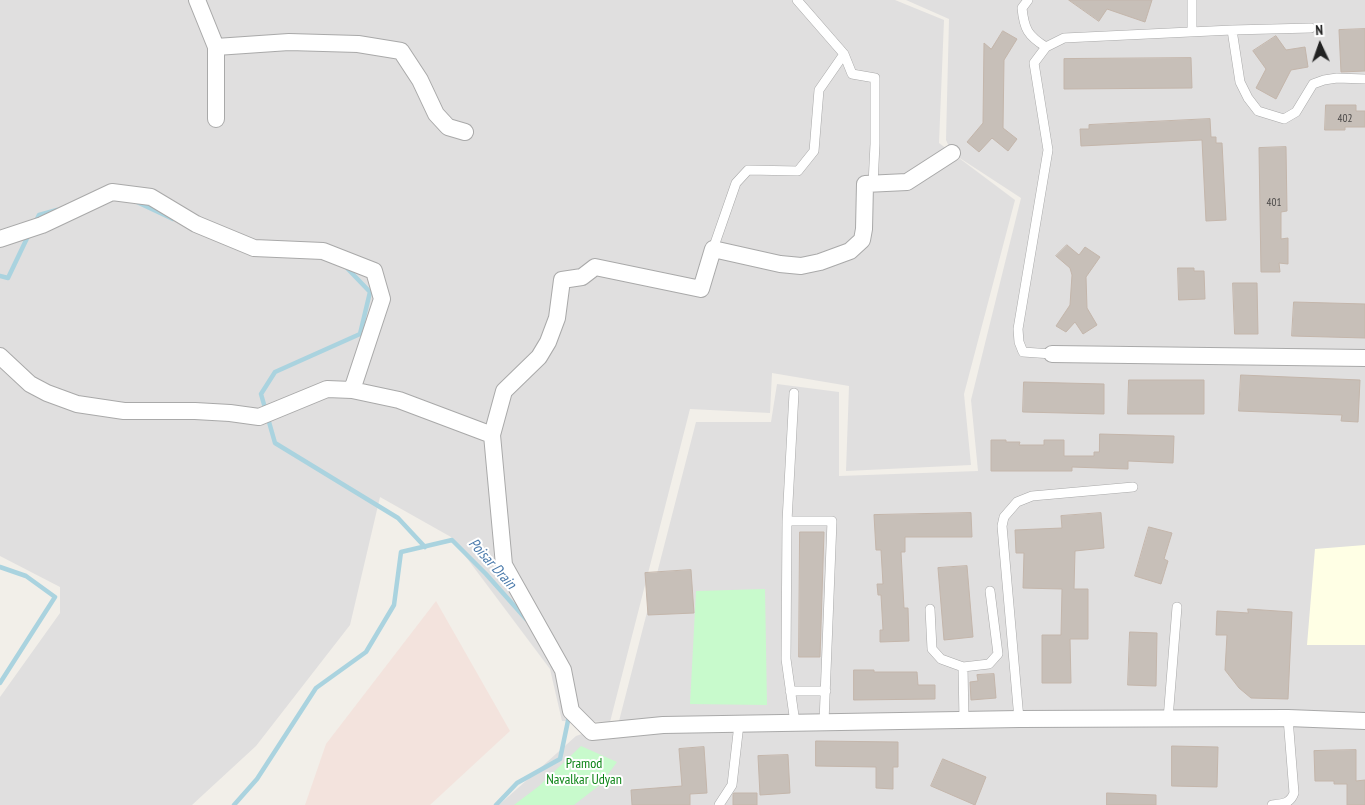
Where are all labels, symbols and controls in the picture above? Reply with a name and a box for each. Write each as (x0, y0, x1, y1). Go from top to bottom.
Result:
north arrow (1295, 20, 1345, 70)
text: N (1315, 21, 1323, 39)
house number: 402 (1338, 112, 1352, 126)
house number: 401 (1267, 196, 1281, 210)
water label: Poisar Drain (464, 535, 520, 593)
park label: Pramod Navalkar Udyan (546, 756, 622, 789)

